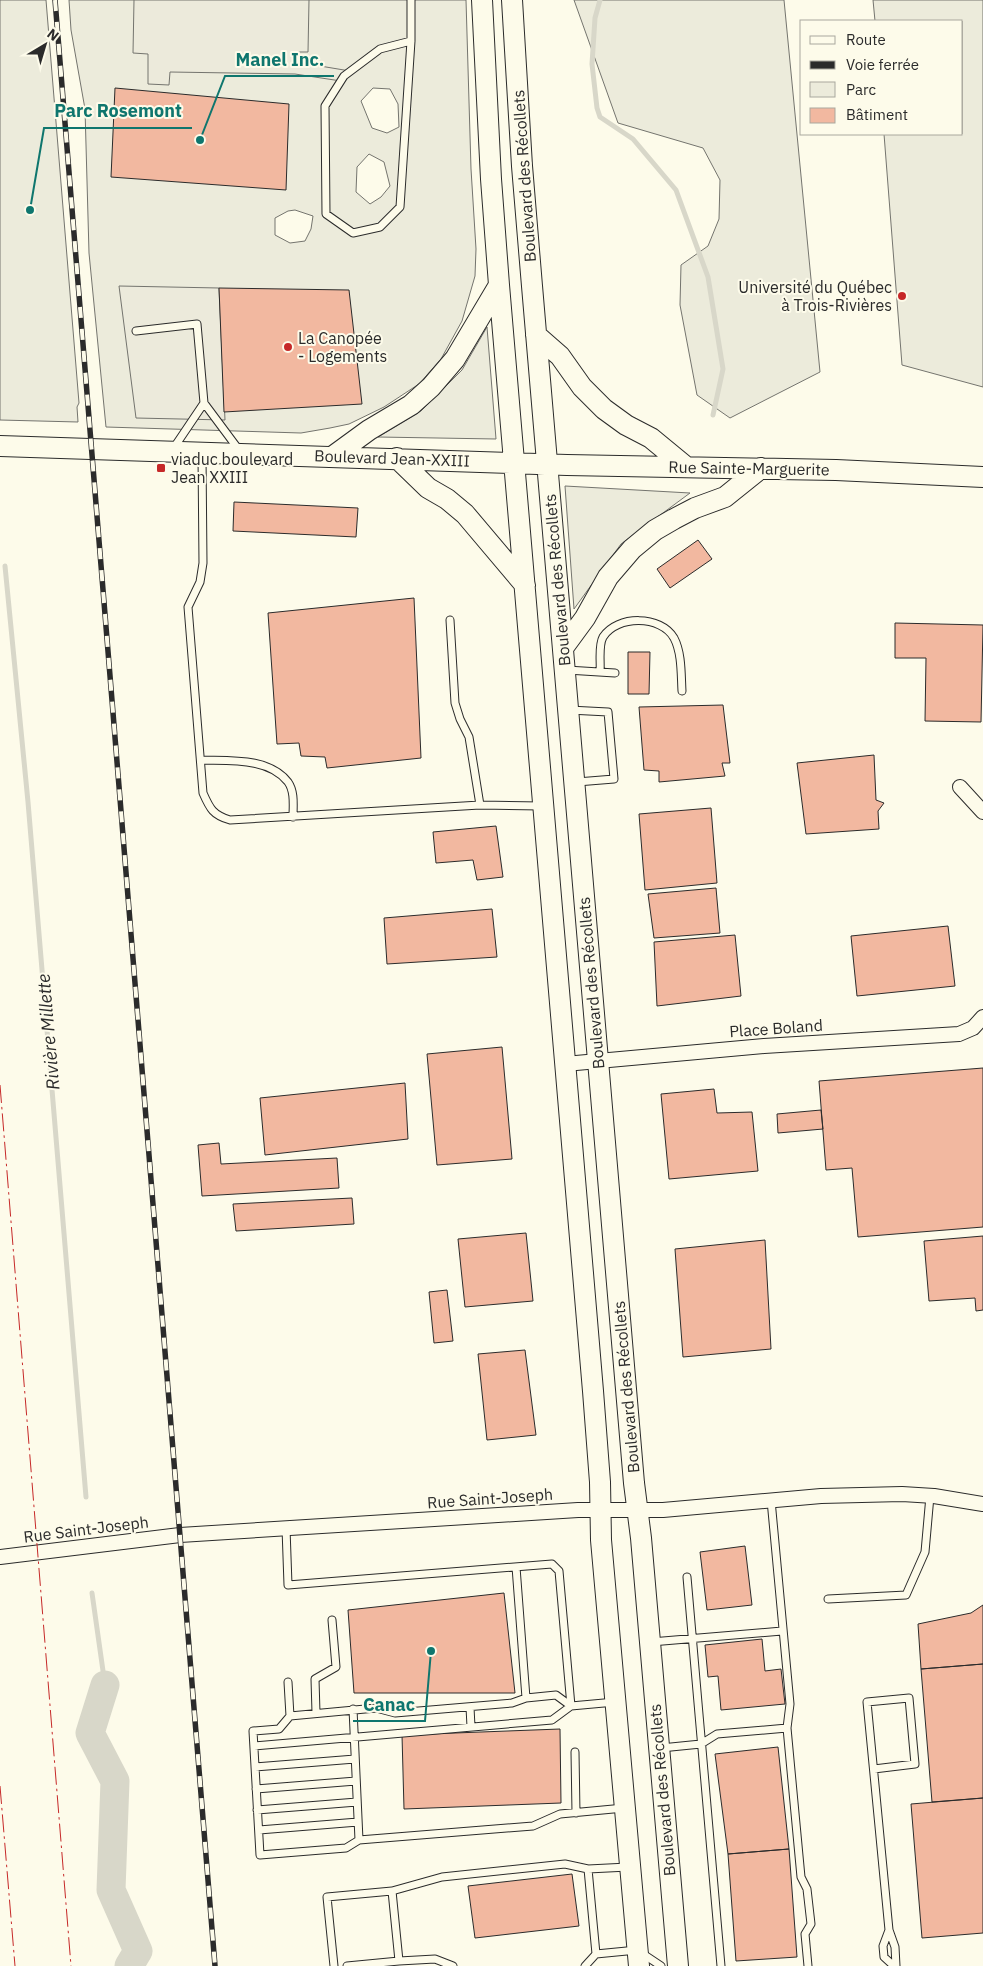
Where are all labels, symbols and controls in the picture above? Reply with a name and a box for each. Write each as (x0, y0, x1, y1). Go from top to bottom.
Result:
north arrow (20, 20, 70, 70)
legend (800, 20, 963, 135)
text: N (43, 25, 63, 45)
text: Route (846, 30, 886, 49)
callout: Manel Inc. (225, 43, 334, 76)
text: Manel Inc. (236, 48, 324, 71)
text: Voie ferrée (846, 55, 919, 74)
text: Parc (846, 80, 876, 99)
street label: Boulevard des Récollets (508, 89, 540, 263)
callout: Parc Rosemont (44, 95, 192, 128)
text: Parc Rosemont (54, 99, 182, 122)
text: Bâtiment (846, 105, 908, 124)
place label: Université du Québec à Trois-Rivières (738, 277, 892, 315)
marker: Université du Québec à Trois-Rivières (896, 290, 908, 302)
place label: La Canopée - Logements (298, 328, 387, 366)
marker: La Canopée - Logements (282, 341, 294, 353)
street label: Boulevard Jean-XXIII (314, 445, 470, 471)
place label: viaduc boulevard Jean XXIII (171, 449, 293, 487)
street label: Rue Sainte-Marguerite (668, 457, 830, 479)
marker: viaduc boulevard Jean XXIII (155, 462, 167, 474)
street label: Boulevard des Récollets (540, 493, 574, 667)
street label: Boulevard des Récollets (574, 896, 608, 1070)
water label: Rivière Millette (31, 973, 65, 1091)
street label: Place Boland (729, 1015, 823, 1041)
street label: Boulevard des Récollets (609, 1300, 643, 1474)
street label: Rue Saint-Joseph (426, 1484, 554, 1512)
street label: Rue Saint-Joseph (22, 1511, 150, 1547)
callout: Canac (353, 1688, 425, 1721)
text: Canac (363, 1693, 415, 1716)
street label: Boulevard des Récollets (645, 1703, 679, 1877)

